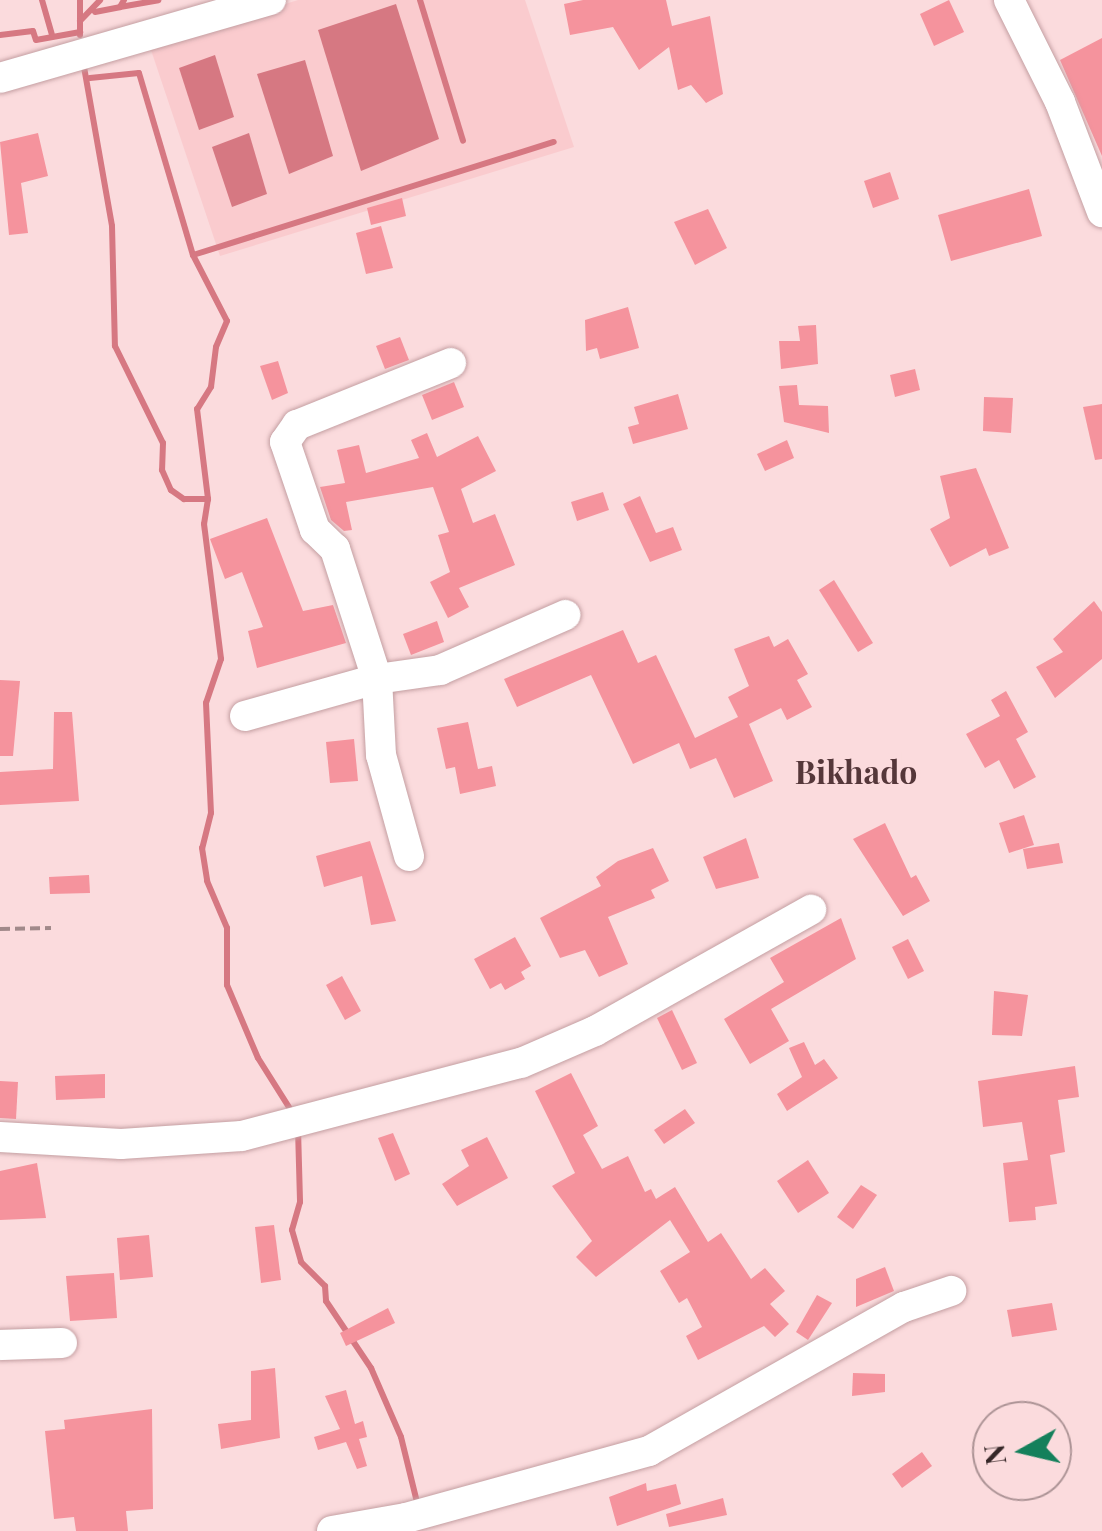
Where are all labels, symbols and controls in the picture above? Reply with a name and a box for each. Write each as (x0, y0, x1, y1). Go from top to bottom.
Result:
district label: Bikhado (795, 752, 917, 790)
north arrow (972, 1401, 1072, 1501)
text: N (974, 1442, 1014, 1468)

